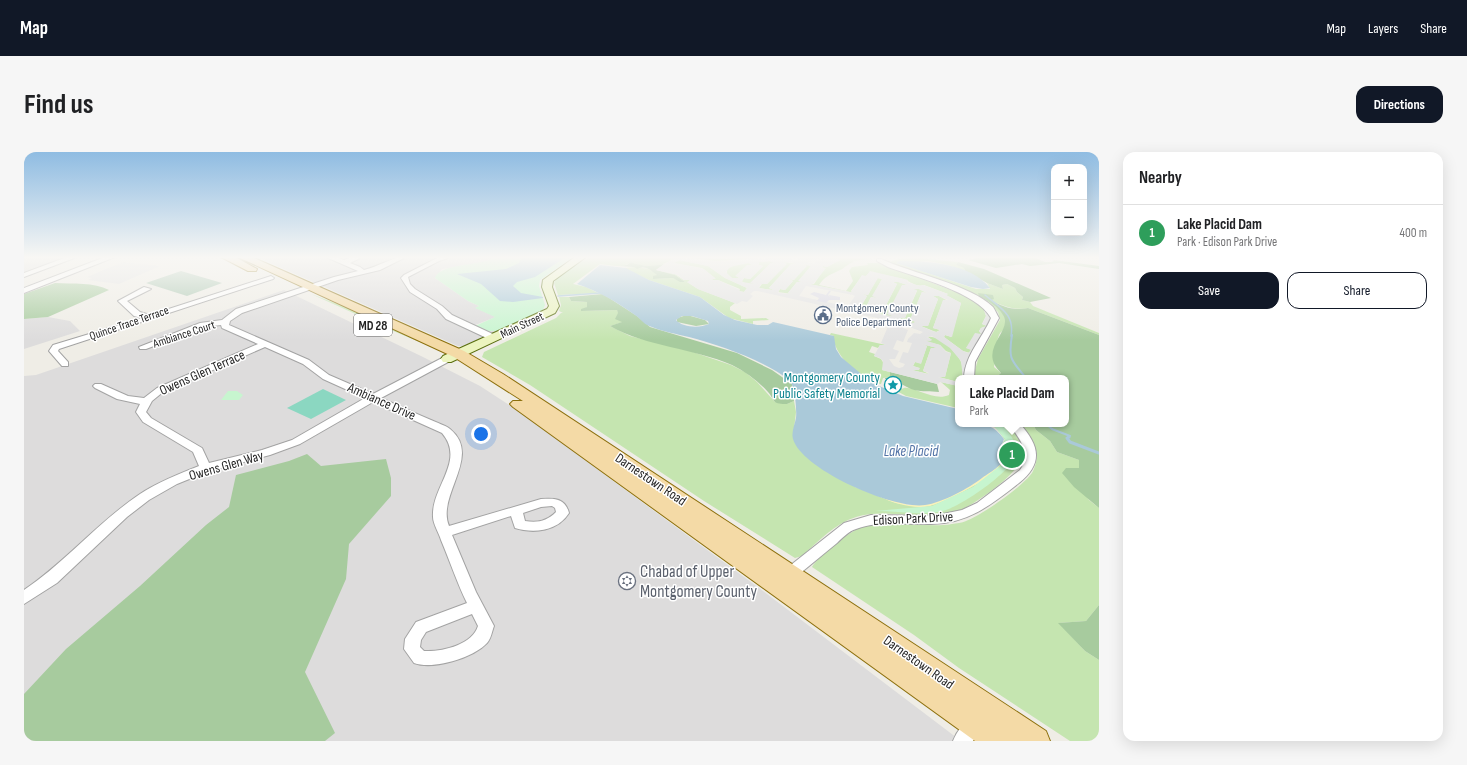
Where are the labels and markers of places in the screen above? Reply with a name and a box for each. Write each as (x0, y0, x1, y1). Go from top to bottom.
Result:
place label: Montgomery County Police Department (836, 301, 919, 330)
public building icon: Montgomery County Police Department (813, 305, 833, 325)
place label: Montgomery County Public Safety Memorial (773, 369, 881, 402)
place icon: Montgomery County Public Safety Memorial (883, 375, 903, 395)
pin: 1 (999, 440, 1025, 470)
place label: Chabad of Upper Montgomery County (640, 562, 757, 602)
synagogue icon: Chabad of Upper Montgomery County (617, 571, 637, 591)

